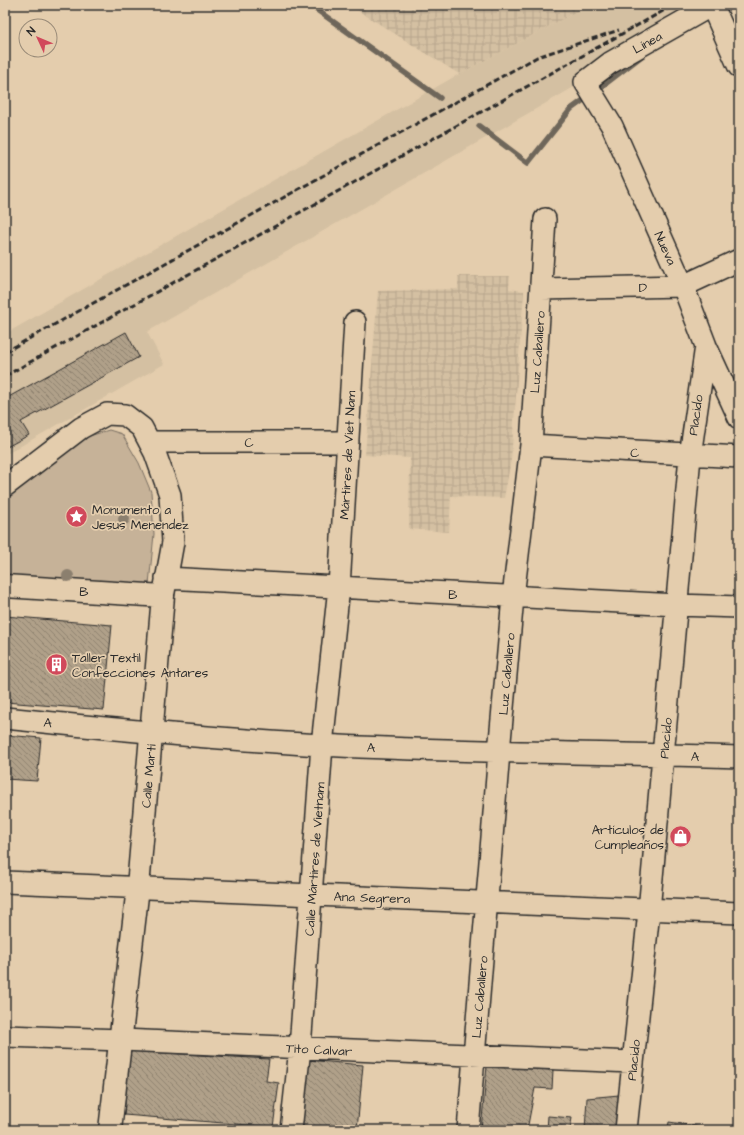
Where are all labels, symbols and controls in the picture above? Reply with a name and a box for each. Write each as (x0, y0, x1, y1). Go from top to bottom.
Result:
north arrow (18, 18, 58, 58)
text: N (23, 24, 39, 39)
street label: Línea (630, 27, 666, 58)
street label: Nueva (650, 229, 681, 268)
street label: D (639, 279, 648, 297)
street label: Luz Caballero (526, 310, 550, 394)
street label: Mártires de Viet Nam (336, 389, 360, 520)
street label: Placido (684, 393, 708, 437)
street label: C (244, 434, 254, 452)
street label: C (630, 444, 640, 462)
place label: Monumento a Jesus Menendez (92, 501, 189, 534)
place icon: Monumento a Jesus Menendez (63, 503, 89, 529)
street label: B (79, 583, 89, 601)
street label: B (448, 586, 458, 604)
street label: Luz Caballero (494, 631, 520, 716)
place label: Taller Textil Confecciones Antares (72, 649, 209, 682)
building icon: Taller Textil Confecciones Antares (44, 651, 70, 677)
street label: A (43, 714, 54, 732)
street label: Placido (655, 716, 677, 759)
street label: A (366, 739, 376, 757)
street label: Calle Martí (137, 743, 161, 809)
street label: A (690, 748, 700, 766)
street label: Calle Mártires de Vietnam (301, 781, 329, 937)
place label: Artículos de Cumpleaños (592, 821, 664, 854)
shop icon: Artículos de Cumpleaños (667, 823, 693, 849)
street label: Ana Segrera (333, 888, 411, 909)
street label: Luz Caballero (467, 954, 493, 1039)
street label: Placido (623, 1038, 645, 1081)
street label: Tito Calvar (285, 1039, 352, 1061)

